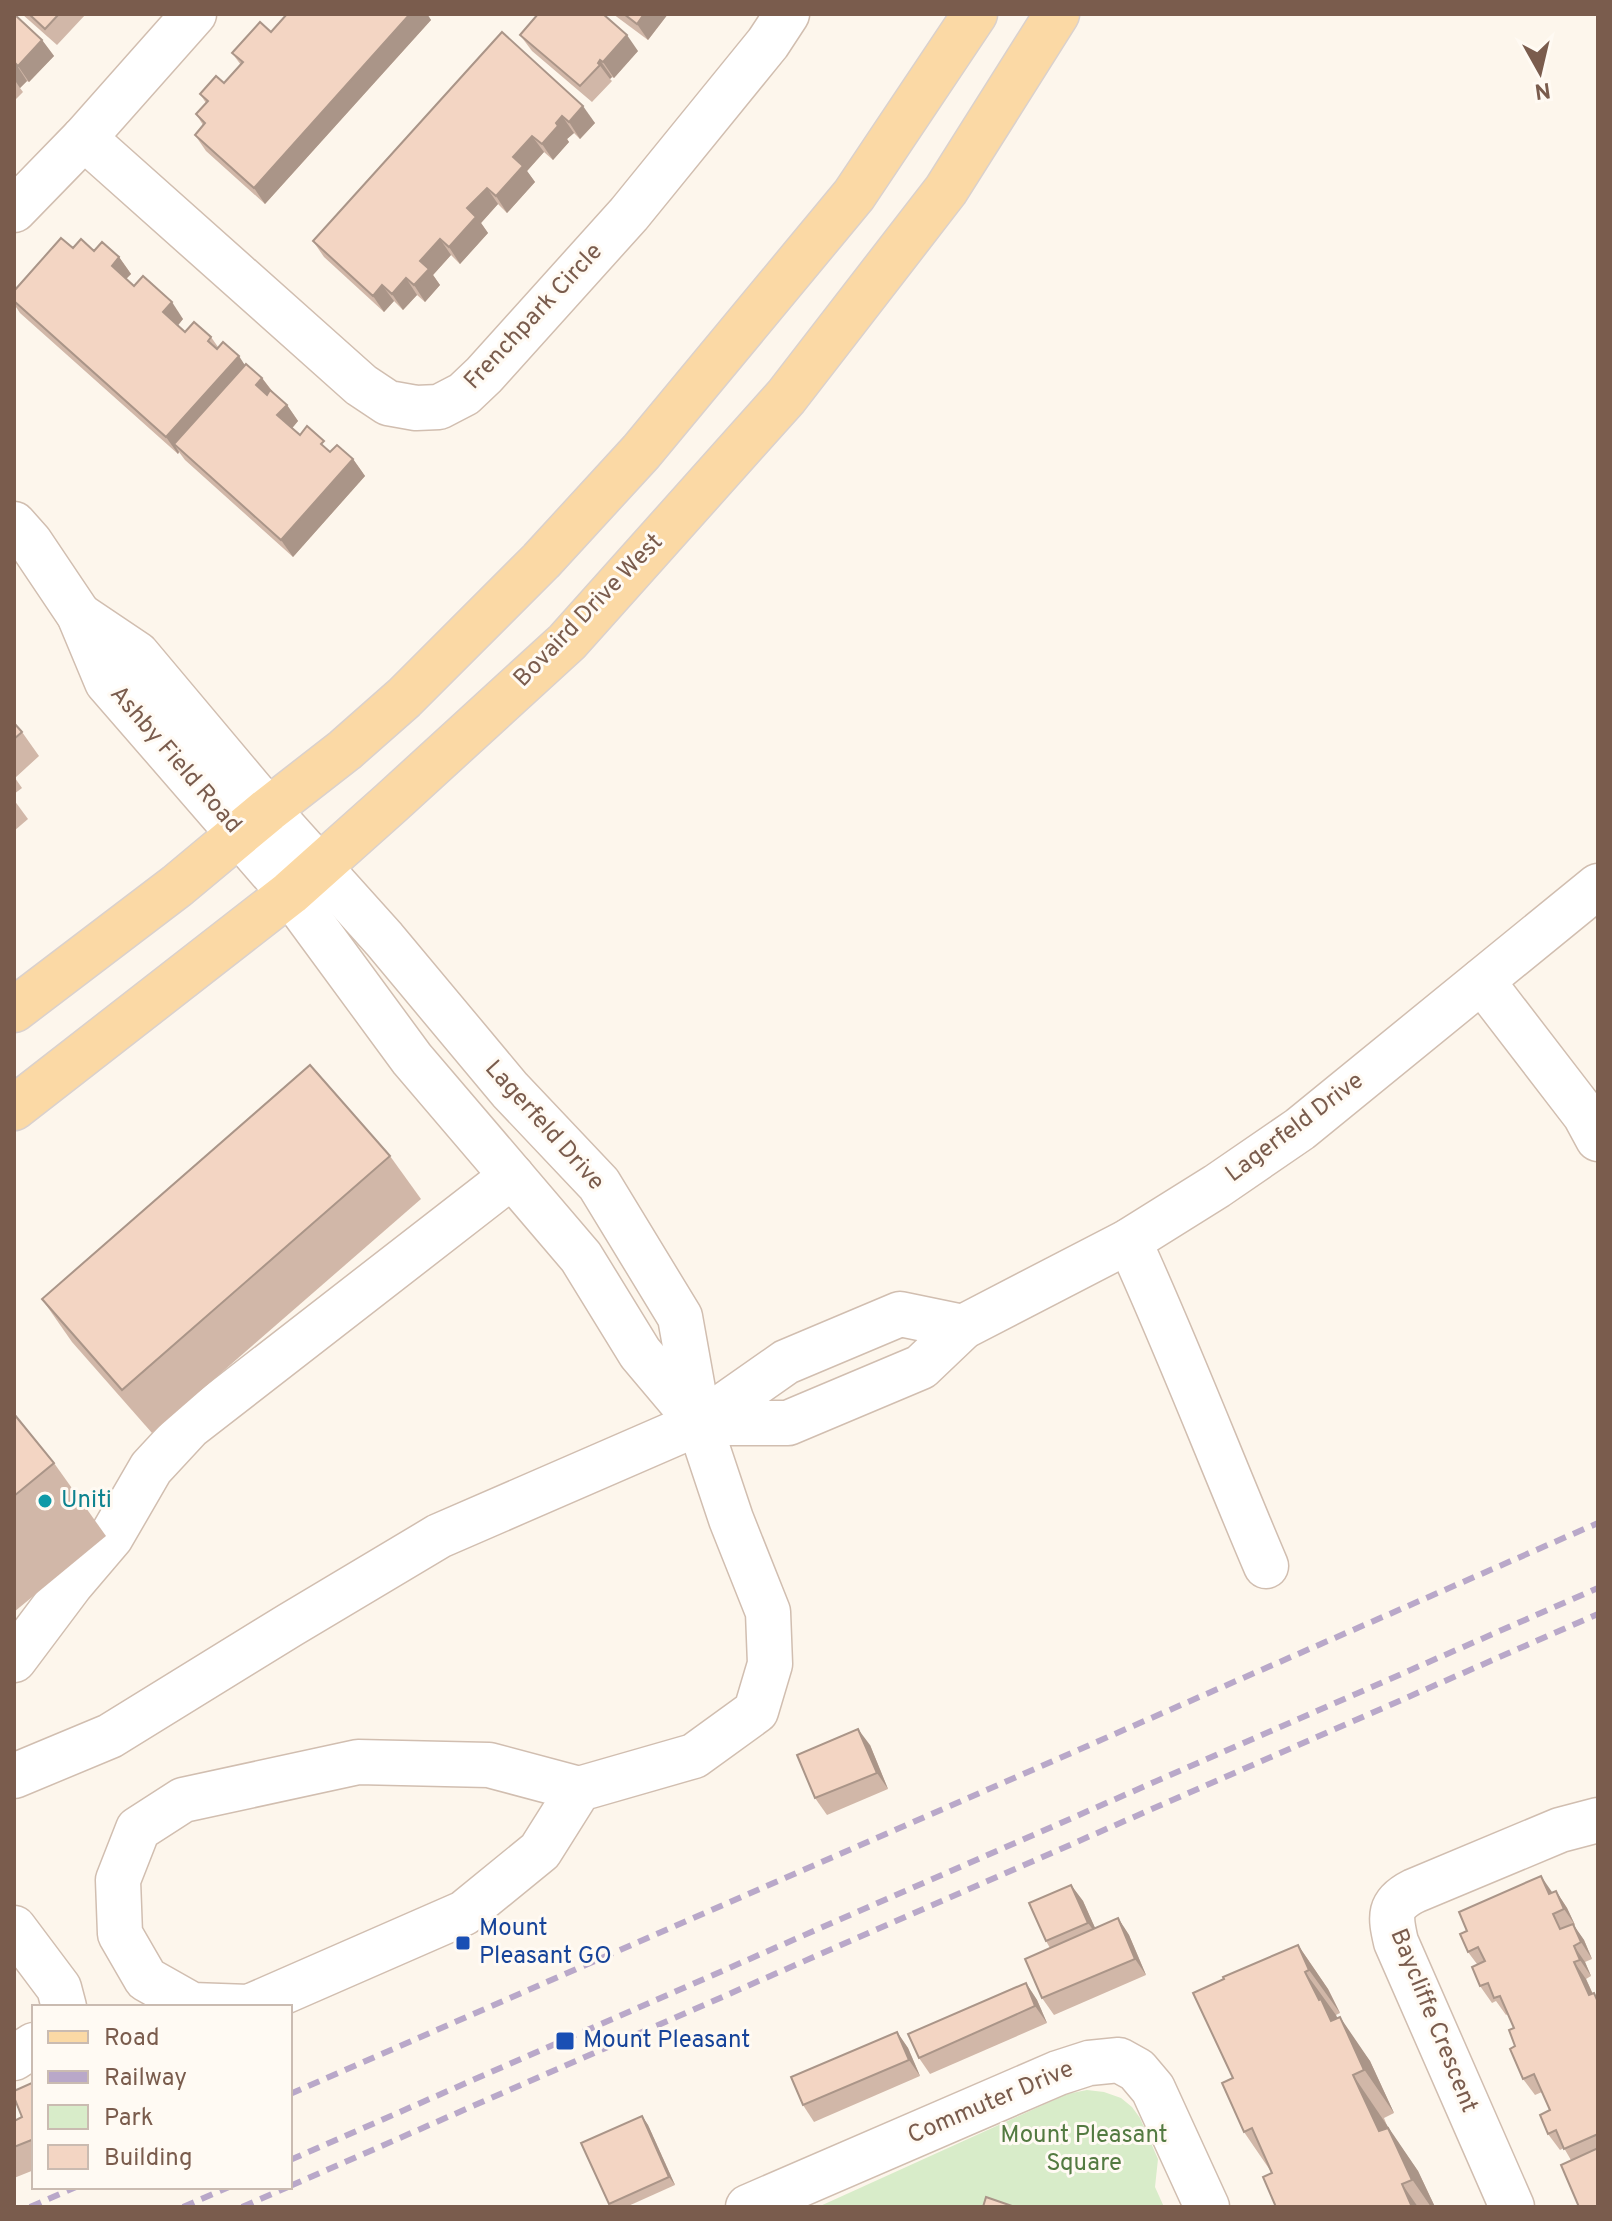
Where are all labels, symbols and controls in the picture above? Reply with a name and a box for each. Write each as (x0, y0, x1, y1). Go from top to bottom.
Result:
north arrow (1500, 32, 1580, 112)
text: N (1533, 75, 1552, 104)
street label: Frenchpark Circle (458, 238, 610, 396)
street label: Bovaird Drive West (508, 528, 670, 694)
street label: Ashby Field Road (103, 680, 247, 840)
street label: Lagerfeld Drive (478, 1055, 610, 1197)
street label: Lagerfeld Drive (1220, 1066, 1370, 1190)
place label: Uniti (61, 1486, 112, 1516)
marker: Uniti (36, 1492, 54, 1510)
place label: Mount Pleasant GO (479, 1914, 612, 1972)
street label: Baycliffe Crescent (1382, 1925, 1484, 2117)
marker: Mount Pleasant GO (454, 1934, 472, 1952)
legend (32, 2005, 292, 2189)
text: Road (104, 2024, 160, 2054)
place label: Mount Pleasant (583, 2026, 750, 2056)
marker: Mount Pleasant (554, 2030, 576, 2052)
street label: Commuter Drive (904, 2055, 1078, 2151)
text: Railway (104, 2064, 187, 2094)
text: Park (104, 2104, 154, 2134)
park label: Mount Pleasant Square (1000, 2121, 1168, 2179)
text: Building (104, 2144, 193, 2174)

